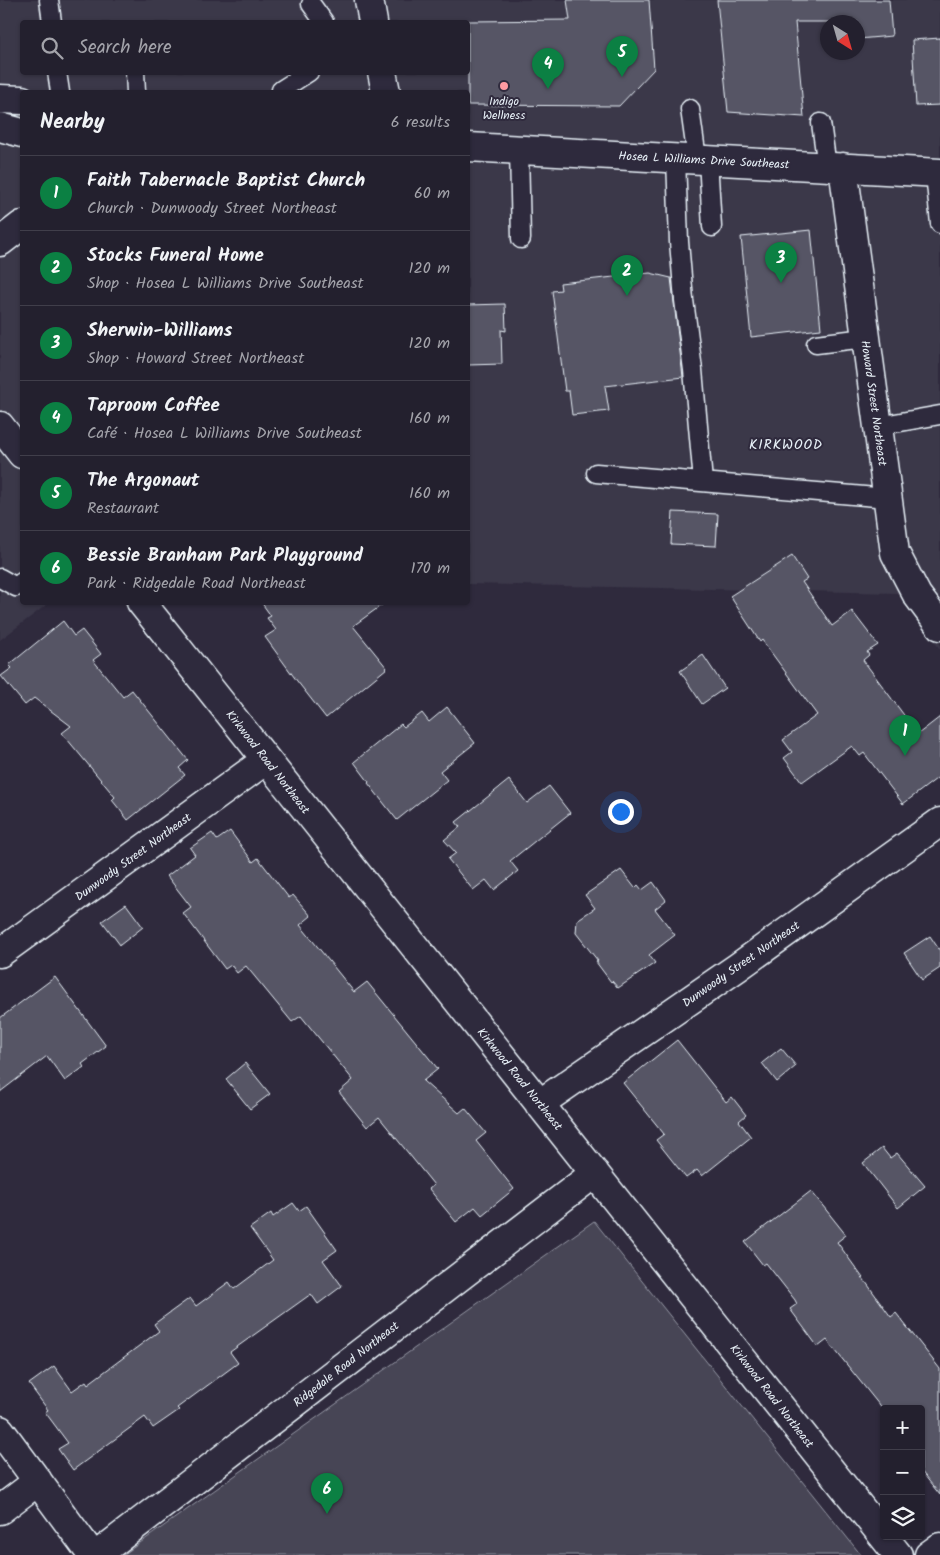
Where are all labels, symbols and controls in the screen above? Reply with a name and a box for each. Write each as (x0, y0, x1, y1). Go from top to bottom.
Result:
north arrow (820, 15, 865, 60)
search box (20, 20, 470, 75)
text: Search here (78, 33, 172, 63)
icon: search (38, 34, 66, 62)
pin: 5 (606, 36, 638, 77)
pin: 4 (532, 48, 564, 89)
marker: Indigo Wellness (498, 80, 510, 92)
place label: Indigo Wellness (483, 92, 525, 125)
text: Nearby (40, 106, 105, 139)
text: 6 results (391, 110, 450, 135)
street label: Hosea L Williams Drive Southeast (618, 147, 790, 174)
text: Faith Tabernacle Baptist Church (87, 166, 365, 196)
text: 1 (54, 181, 58, 206)
text: 60 m (414, 181, 450, 206)
text: Church · Dunwoody Street Northeast (87, 196, 337, 221)
text: Stocks Funeral Home (87, 241, 264, 271)
pin: 3 (765, 242, 797, 283)
pin: 2 (611, 255, 643, 296)
text: 2 (51, 256, 61, 281)
text: 120 m (409, 256, 450, 281)
text: Shop · Hosea L Williams Drive Southeast (87, 271, 364, 296)
text: Sherwin-Williams (87, 316, 232, 346)
text: 3 (52, 331, 60, 356)
text: 120 m (409, 331, 450, 356)
street label: Howard Street Northeast (855, 339, 892, 467)
text: Shop · Howard Street Northeast (87, 346, 304, 371)
text: Taproom Coffee (87, 391, 220, 421)
text: 4 (52, 406, 60, 431)
text: 160 m (409, 406, 450, 431)
text: Café · Hosea L Williams Drive Southeast (87, 421, 362, 446)
district label: KIRKWOOD (749, 434, 823, 456)
text: The Argonaut (87, 466, 199, 496)
text: 5 (52, 481, 60, 506)
text: 160 m (409, 481, 450, 506)
text: Restaurant (87, 496, 159, 521)
text: Bessie Branham Park Playground (87, 541, 363, 571)
text: 6 (52, 556, 60, 581)
text: 170 m (410, 556, 450, 581)
text: Park · Ridgedale Road Northeast (87, 571, 306, 596)
street label: Kirkwood Road Northeast (221, 706, 315, 819)
pin: 1 (889, 715, 921, 756)
your location (608, 799, 634, 825)
street label: Dunwoody Street Northeast (71, 808, 196, 906)
street label: Dunwoody Street Northeast (679, 916, 804, 1012)
street label: Kirkwood Road Northeast (472, 1024, 567, 1135)
street label: Ridgedale Road Northeast (289, 1317, 404, 1412)
street label: Kirkwood Road Northeast (725, 1340, 819, 1453)
map controls (880, 1405, 925, 1540)
button: + (880, 1405, 925, 1450)
button: − (880, 1450, 925, 1495)
pin: 6 (311, 1473, 343, 1514)
button: layers (880, 1495, 925, 1540)

